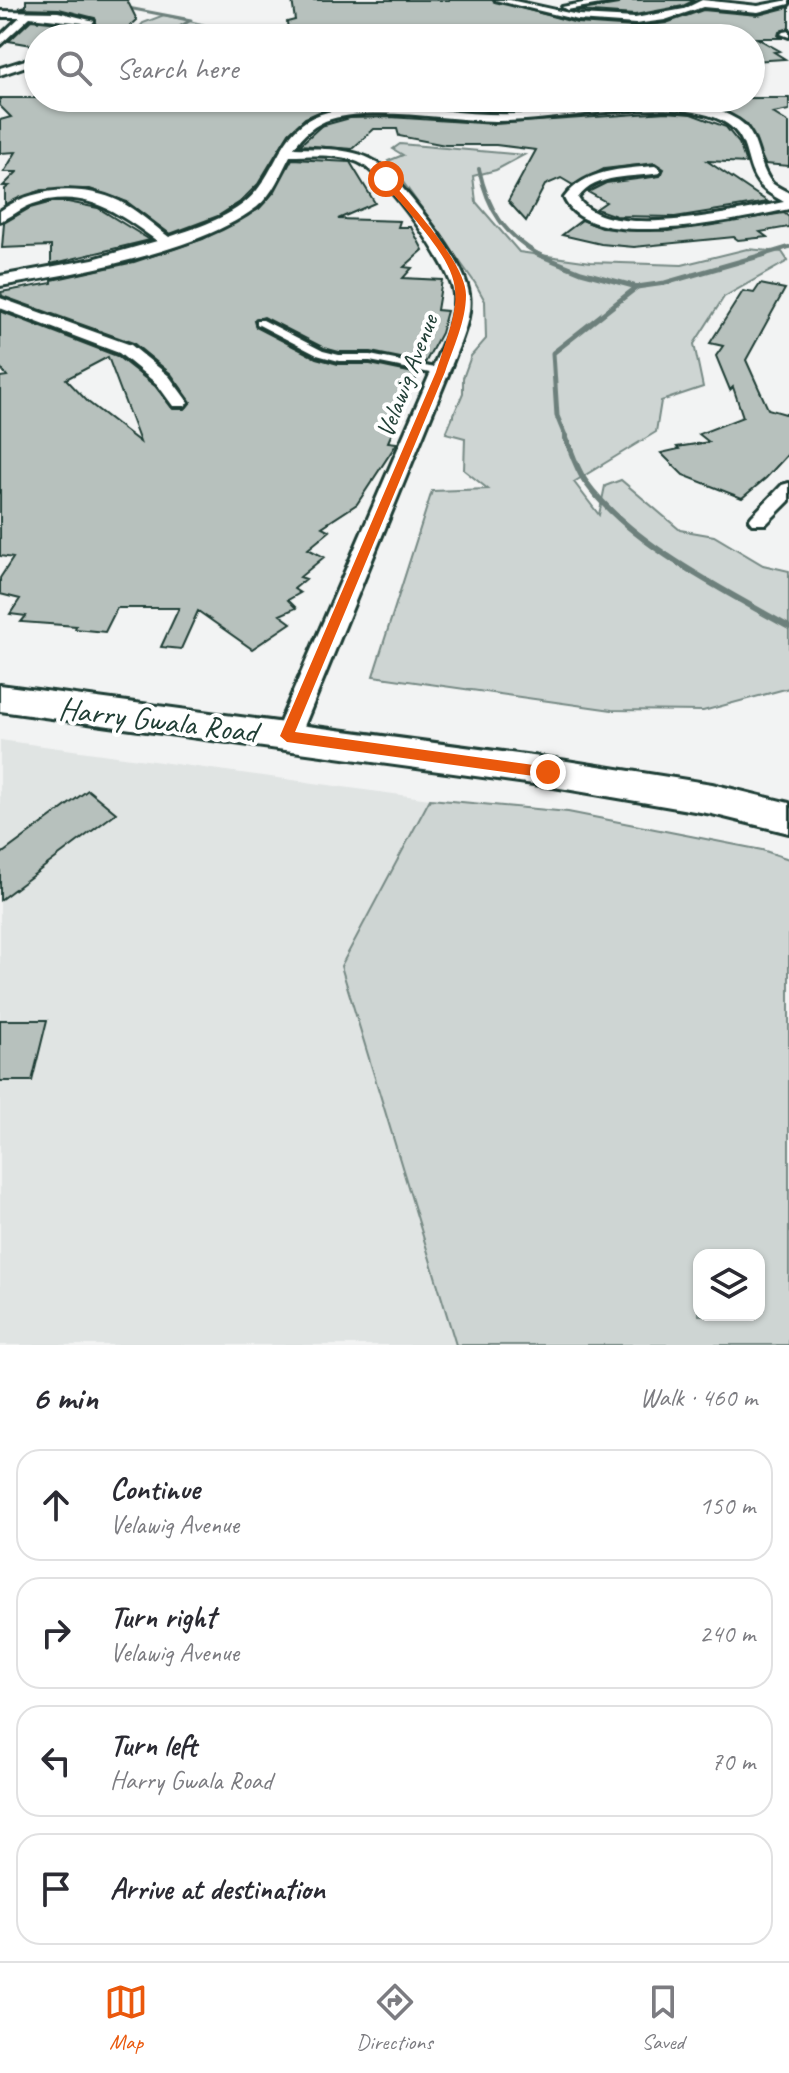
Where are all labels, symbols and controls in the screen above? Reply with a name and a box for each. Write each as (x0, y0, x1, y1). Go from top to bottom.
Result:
search box (24, 24, 765, 112)
icon: search (52, 46, 96, 90)
text: Search here (116, 49, 238, 87)
route start (368, 161, 404, 197)
street label: Velawig Avenue (368, 308, 446, 442)
street label: Harry Gwala Road (56, 687, 264, 753)
route end (530, 754, 566, 790)
map controls (693, 1249, 765, 1321)
button: layers (693, 1249, 765, 1321)
text: 6 min (32, 1376, 98, 1419)
text: Walk · 460 m (640, 1381, 757, 1414)
text: Continue (110, 1470, 200, 1508)
icon: ahead (34, 1483, 78, 1527)
text: 150 m (699, 1489, 755, 1522)
text: Velawig Avenue (110, 1508, 239, 1541)
text: Turn right (110, 1598, 215, 1636)
icon: right (34, 1611, 78, 1655)
text: 240 m (699, 1617, 755, 1650)
text: Velawig Avenue (110, 1636, 239, 1669)
text: Turn left (110, 1726, 197, 1764)
icon: left (34, 1739, 78, 1783)
text: 70 m (711, 1745, 755, 1778)
text: Harry Gwala Road (110, 1764, 272, 1797)
icon: arrive (34, 1867, 78, 1911)
text: Arrive at destination (110, 1870, 325, 1908)
tab: Map (104, 1980, 148, 2056)
tab: Directions (356, 1980, 433, 2056)
tab: Saved (641, 1980, 685, 2056)

